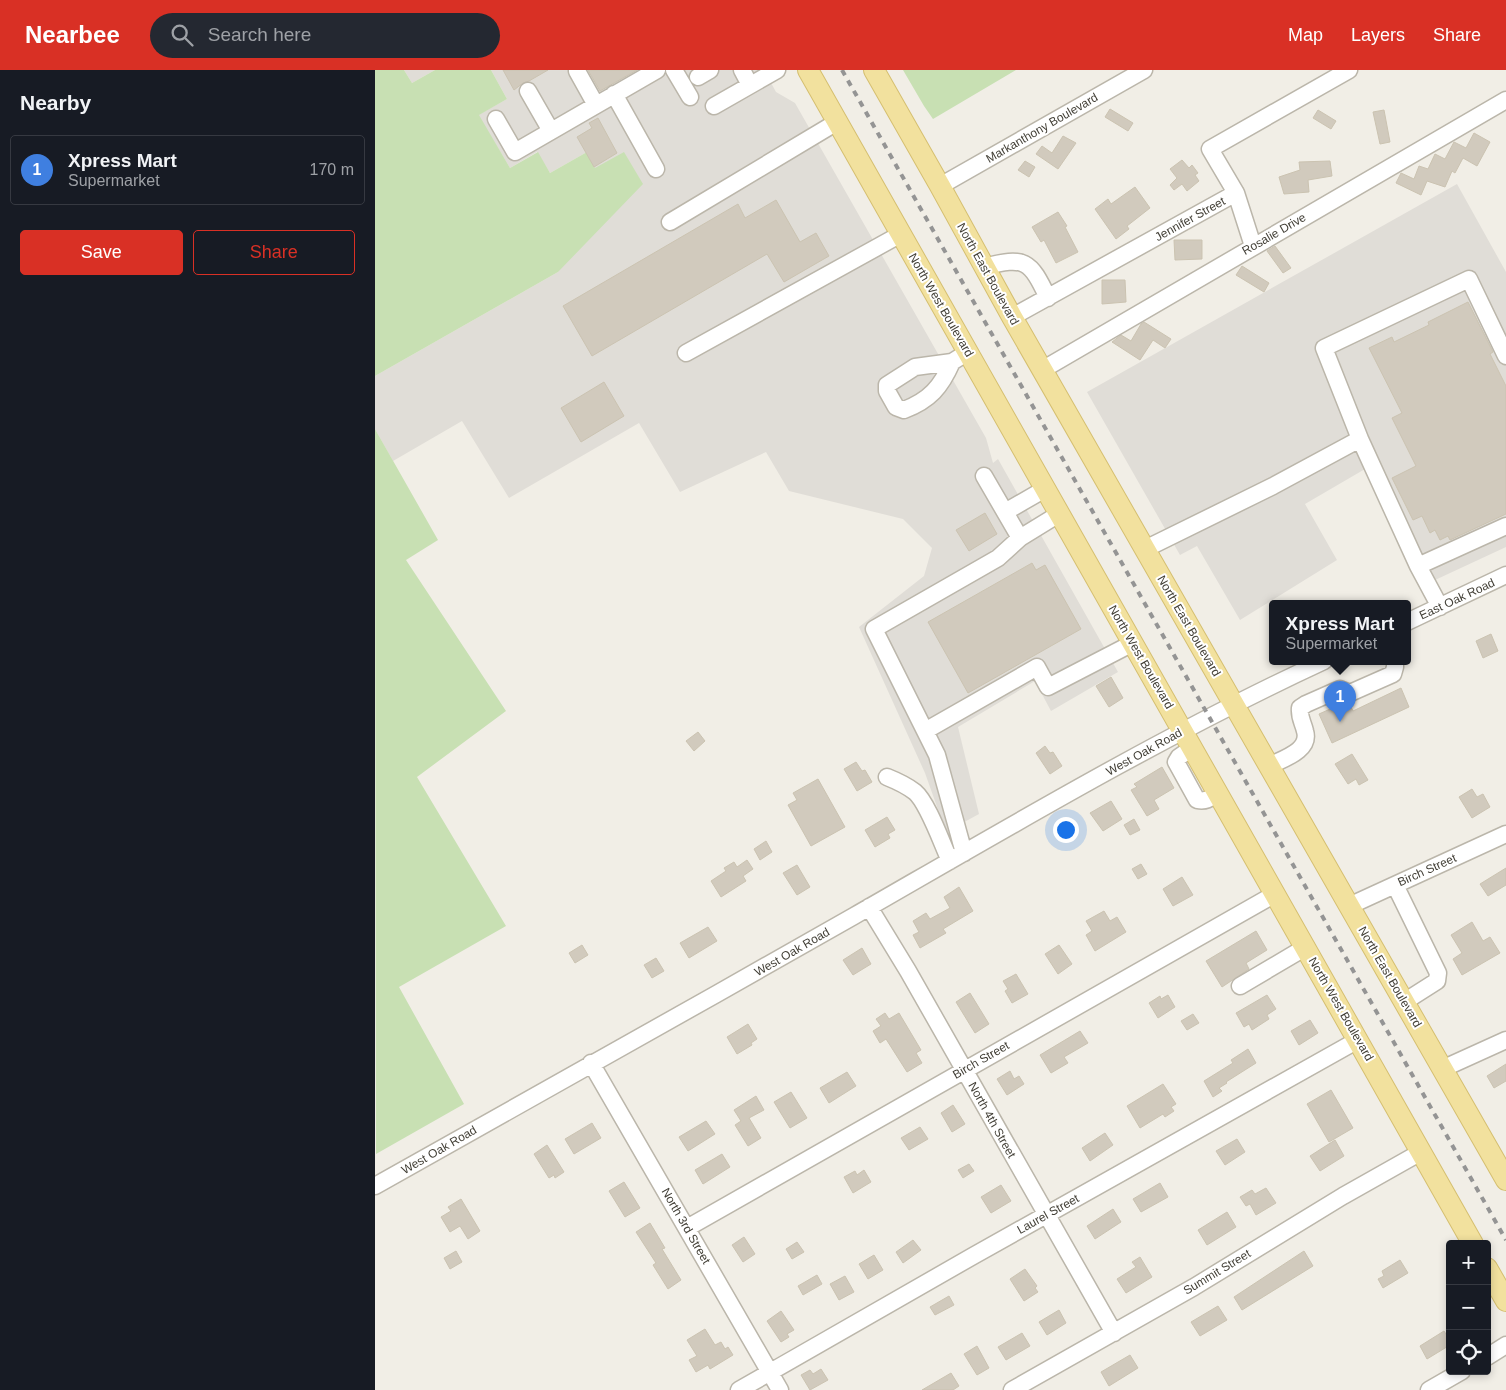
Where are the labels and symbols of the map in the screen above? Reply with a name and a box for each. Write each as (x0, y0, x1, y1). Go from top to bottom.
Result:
street label: Markanthony Boulevard (984, 90, 1100, 166)
street label: Jennifer Street (1152, 194, 1228, 244)
street label: Rosalie Drive (1240, 210, 1309, 258)
street label: North East Boulevard (954, 221, 1022, 327)
street label: North West Boulevard (906, 251, 976, 359)
street label: North East Boulevard (1154, 573, 1224, 679)
street label: East Oak Road (1417, 575, 1497, 623)
street label: North West Boulevard (1106, 603, 1176, 711)
pin: 1 (1324, 681, 1356, 722)
street label: West Oak Road (1104, 725, 1184, 779)
your location (1053, 817, 1079, 843)
street label: Birch Street (1396, 851, 1459, 889)
street label: North East Boulevard (1355, 924, 1425, 1030)
street label: West Oak Road (752, 925, 832, 979)
street label: North West Boulevard (1306, 955, 1376, 1063)
street label: Birch Street (950, 1038, 1012, 1082)
street label: North 4th Street (965, 1080, 1019, 1161)
street label: West Oak Road (399, 1123, 479, 1177)
street label: North 3rd Street (659, 1186, 714, 1267)
street label: Laurel Street (1015, 1191, 1082, 1237)
street label: Summit Street (1181, 1246, 1254, 1298)

